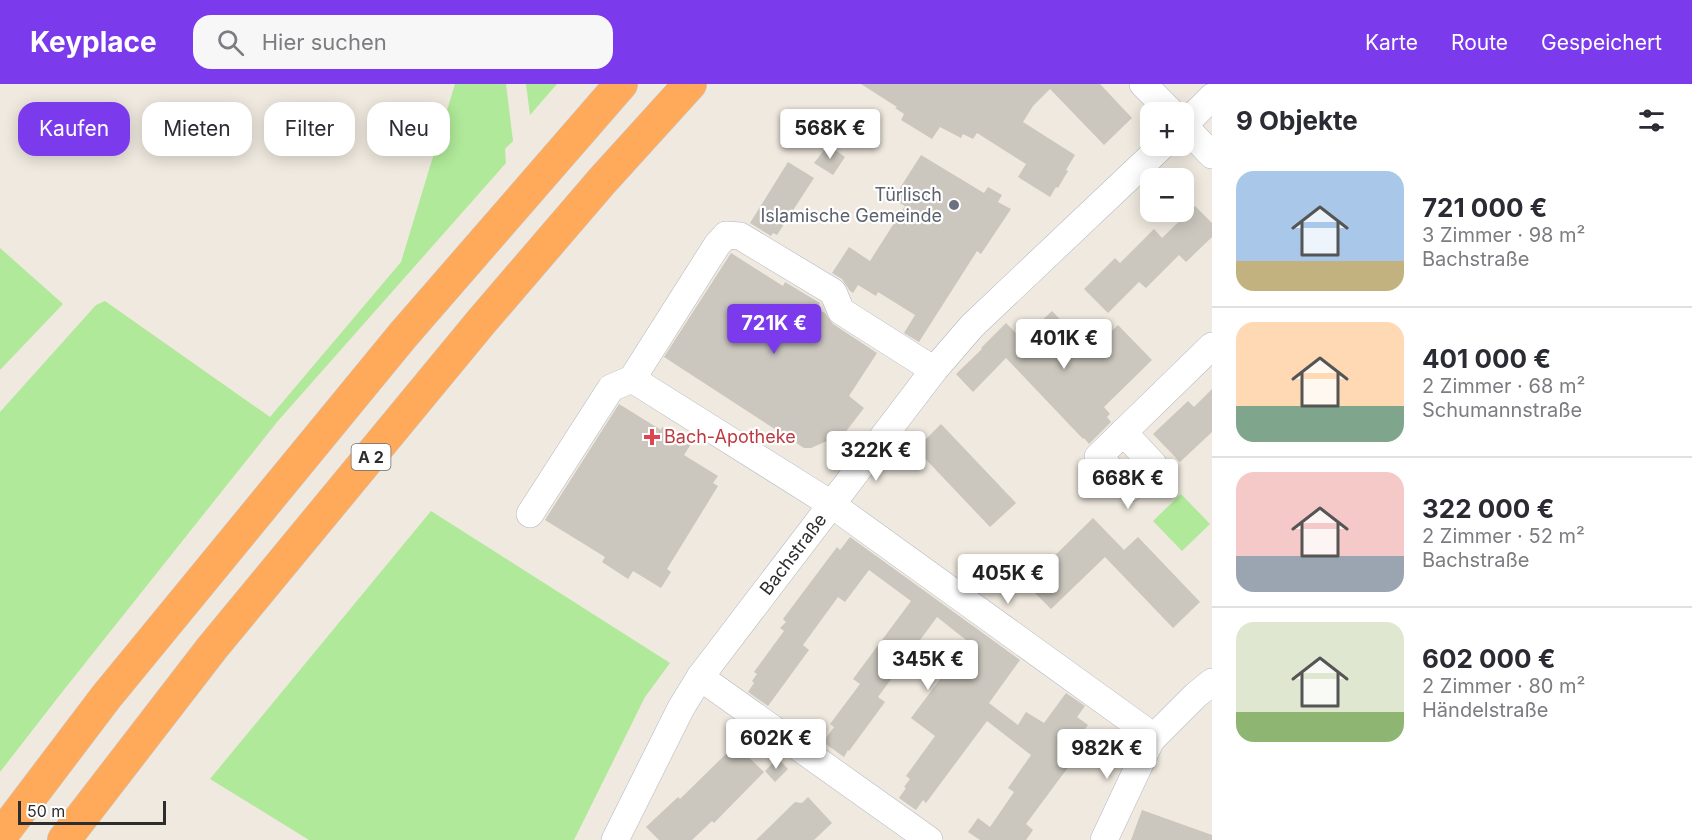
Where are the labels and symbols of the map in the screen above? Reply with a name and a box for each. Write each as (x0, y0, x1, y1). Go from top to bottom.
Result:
pin: 568K € (781, 109, 879, 160)
place label: Türlisch Islamische Gemeinde (760, 184, 942, 226)
marker: Türlisch Islamische Gemeinde (947, 198, 961, 212)
pin: 721K € (725, 304, 823, 355)
pin: 401K € (1015, 319, 1113, 370)
place label: Bach-Apotheke (664, 426, 796, 447)
marker: Bach-Apotheke (645, 430, 659, 444)
pin: 322K € (827, 431, 925, 482)
road number: A 2 (352, 444, 391, 470)
pin: 668K € (1079, 459, 1177, 510)
street label: Bachstraße (755, 509, 831, 599)
pin: 405K € (959, 554, 1057, 605)
pin: 345K € (879, 640, 977, 691)
pin: 602K € (727, 719, 825, 770)
pin: 982K € (1058, 729, 1156, 780)
scale bar (18, 798, 166, 826)

